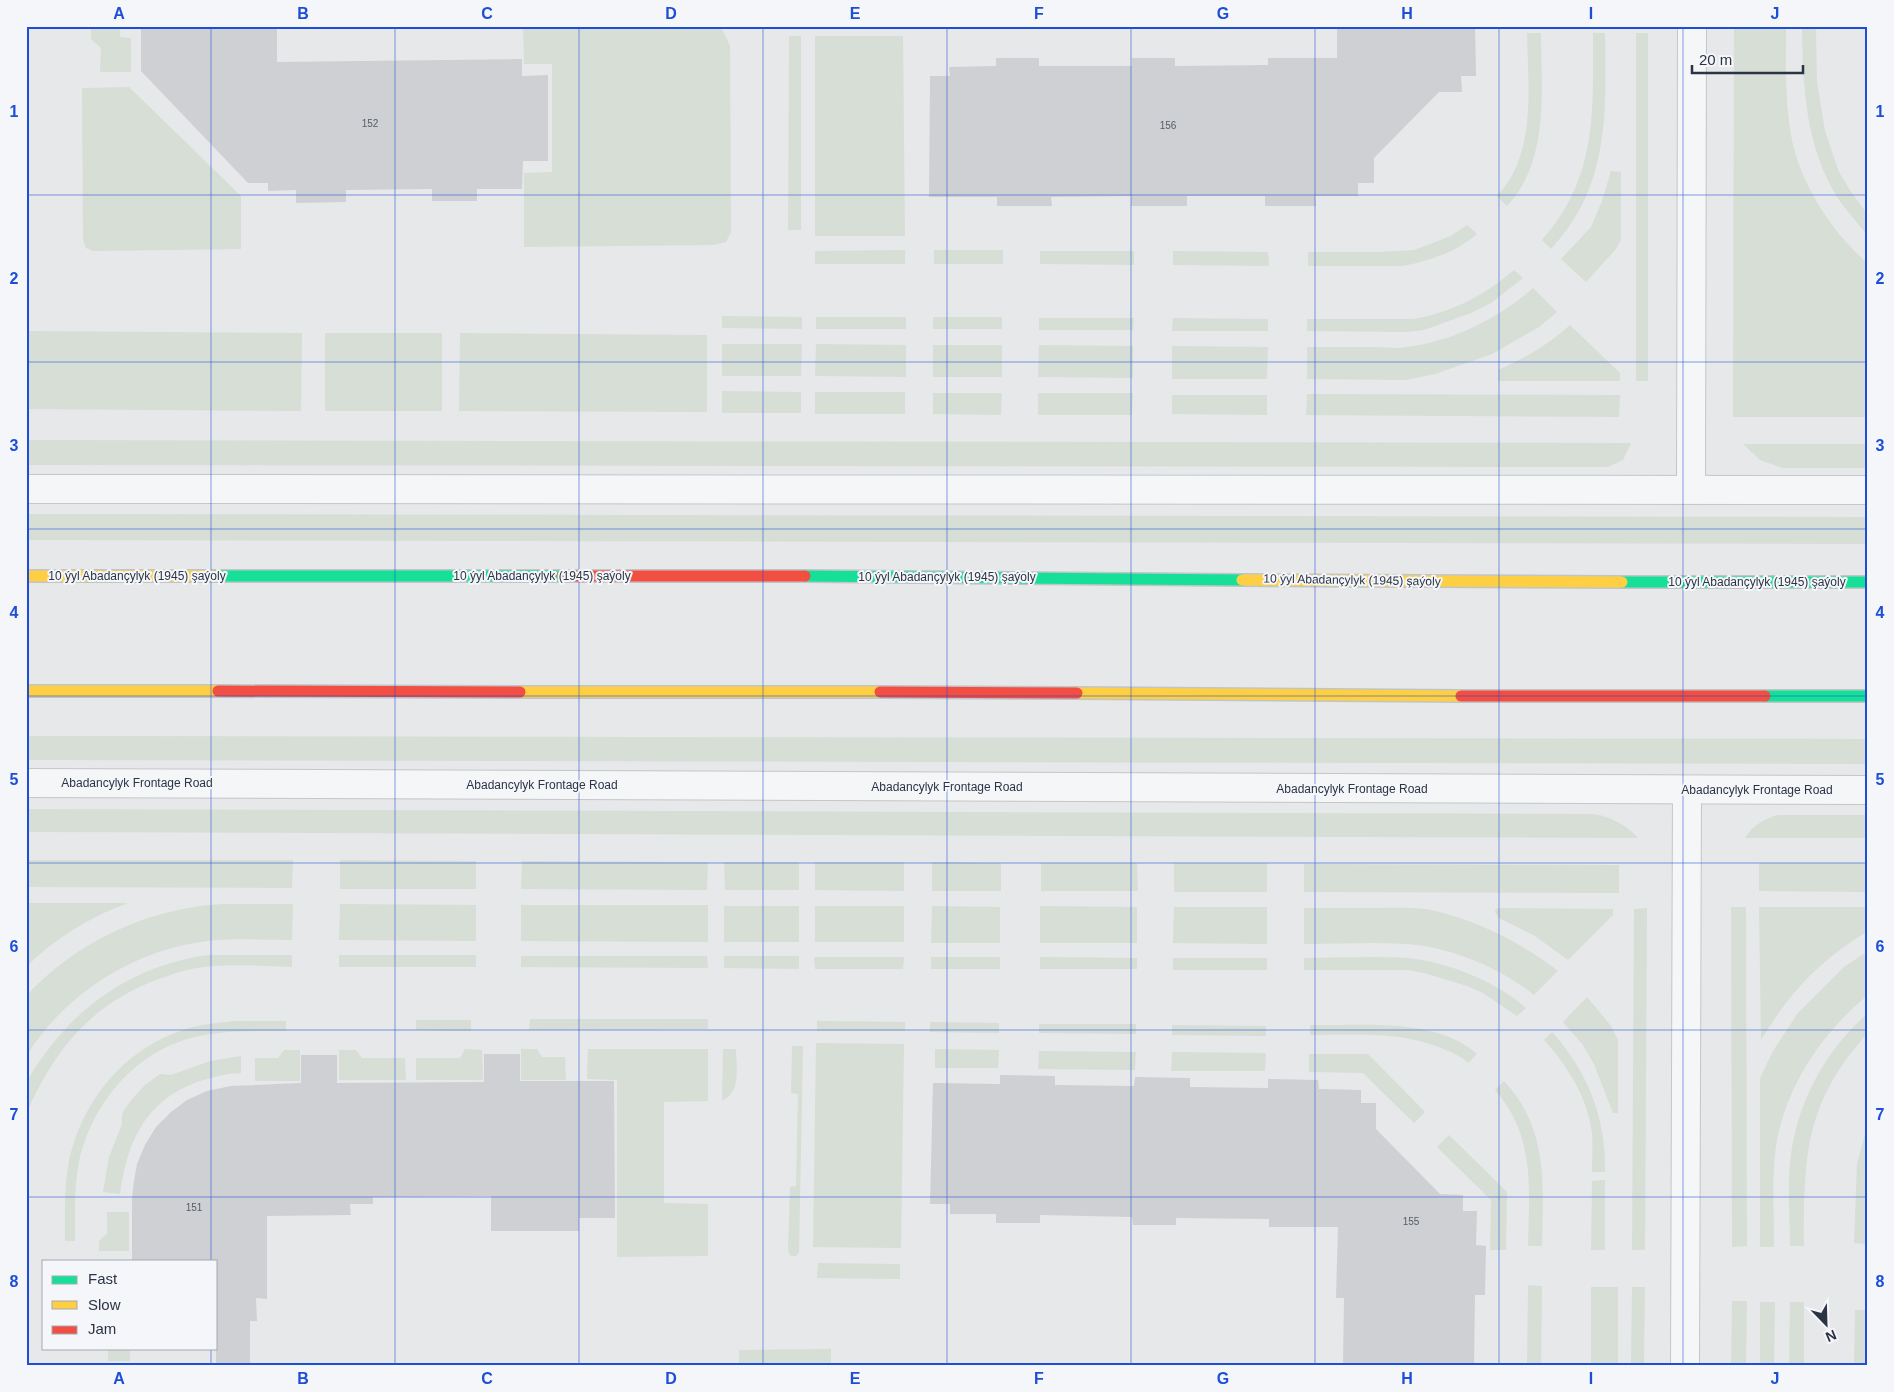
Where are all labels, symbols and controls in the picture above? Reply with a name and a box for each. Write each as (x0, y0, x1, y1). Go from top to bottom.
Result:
text: A (113, 5, 125, 22)
text: B (297, 5, 309, 22)
text: C (481, 5, 493, 22)
text: D (665, 5, 677, 22)
text: E (850, 5, 861, 22)
text: F (1034, 5, 1044, 22)
text: G (1217, 5, 1229, 22)
text: H (1401, 5, 1413, 22)
text: I (1589, 5, 1593, 22)
text: J (1771, 5, 1779, 22)
scale bar (1692, 42, 1803, 74)
text: 20 m (1699, 51, 1732, 68)
text: 1 (10, 103, 19, 120)
text: 1 (1876, 103, 1885, 120)
house number: 152 (362, 118, 379, 129)
house number: 156 (1160, 120, 1177, 131)
text: 2 (10, 270, 19, 287)
text: 2 (1876, 270, 1885, 287)
text: 3 (10, 437, 19, 454)
text: 3 (1876, 437, 1885, 454)
street label: 10 ýyl Abadançylyk (1945) şaýoly (48, 569, 226, 583)
street label: 10 ýyl Abadançylyk (1945) şaýoly (453, 569, 631, 583)
street label: 10 ýyl Abadançylyk (1945) şaýoly (858, 570, 1036, 584)
street label: 10 ýyl Abadançylyk (1945) şaýoly (1263, 571, 1441, 589)
street label: 10 ýyl Abadançylyk (1945) şaýoly (1668, 575, 1846, 589)
text: 4 (10, 604, 19, 621)
text: 4 (1876, 604, 1885, 621)
text: 5 (10, 771, 19, 788)
text: 5 (1876, 771, 1885, 788)
street label: Abadancylyk Frontage Road (61, 776, 213, 790)
street label: Abadancylyk Frontage Road (466, 778, 618, 792)
street label: Abadancylyk Frontage Road (871, 780, 1023, 794)
street label: Abadancylyk Frontage Road (1276, 782, 1428, 796)
street label: Abadancylyk Frontage Road (1681, 783, 1833, 797)
text: 6 (10, 938, 19, 955)
text: 6 (1876, 938, 1885, 955)
text: 7 (10, 1106, 19, 1123)
text: 7 (1876, 1106, 1885, 1123)
house number: 151 (186, 1202, 203, 1213)
house number: 155 (1403, 1216, 1420, 1227)
legend (42, 1260, 218, 1350)
text: Fast (88, 1270, 118, 1287)
text: 8 (10, 1273, 19, 1290)
text: 8 (1876, 1273, 1885, 1290)
text: Slow (88, 1296, 121, 1313)
north arrow (1802, 1300, 1852, 1350)
text: Jam (88, 1320, 116, 1337)
text: N (1823, 1327, 1839, 1345)
text: A (113, 1370, 125, 1387)
text: B (297, 1370, 309, 1387)
text: C (481, 1370, 493, 1387)
text: D (665, 1370, 677, 1387)
text: E (850, 1370, 861, 1387)
text: F (1034, 1370, 1044, 1387)
text: G (1217, 1370, 1229, 1387)
text: H (1401, 1370, 1413, 1387)
text: I (1589, 1370, 1593, 1387)
text: J (1771, 1370, 1779, 1387)

